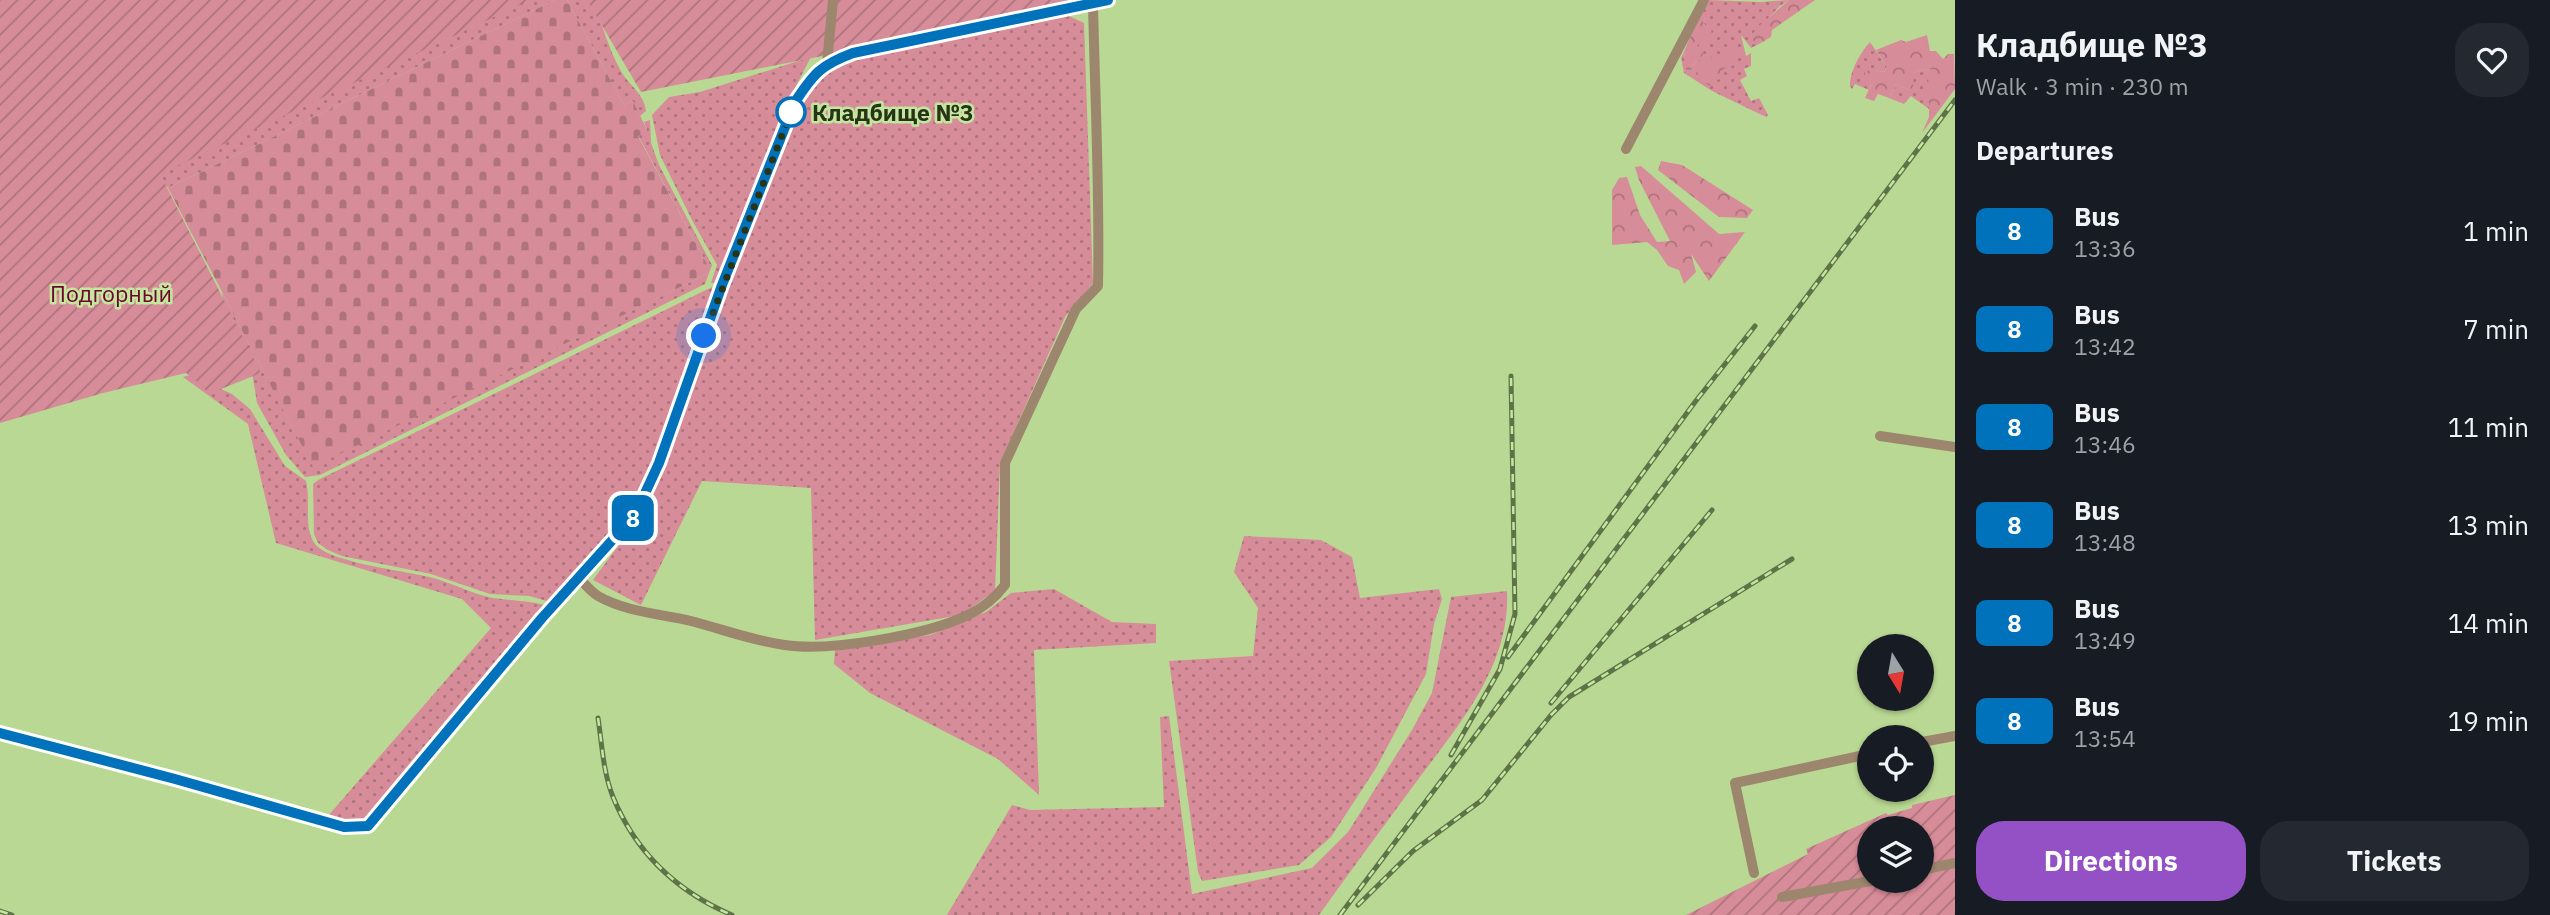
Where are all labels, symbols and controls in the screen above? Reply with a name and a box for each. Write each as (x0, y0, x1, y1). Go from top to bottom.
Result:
text: Кладбище №3 (1976, 23, 2208, 66)
button: heart (2455, 23, 2529, 97)
text: Walk · 3 min · 230 m (1976, 71, 2189, 101)
marker: Кладбище №3 (776, 97, 806, 127)
place label: Кладбище №3 (812, 97, 974, 127)
text: Departures (1976, 133, 2114, 167)
text: Bus (2074, 199, 2120, 233)
text: 1 min (2463, 214, 2529, 248)
text: 8 (2007, 215, 2022, 247)
text: 13:36 (2074, 233, 2136, 263)
park label: Подгорный (50, 278, 172, 308)
text: Bus (2074, 297, 2120, 331)
text: 7 min (2463, 312, 2529, 346)
text: 8 (2007, 313, 2022, 345)
your location (686, 318, 721, 353)
text: 13:42 (2074, 331, 2136, 361)
text: Bus (2074, 395, 2120, 429)
text: 11 min (2448, 410, 2529, 444)
text: 8 (2007, 411, 2022, 443)
text: 13:46 (2074, 429, 2136, 459)
text: Bus (2074, 493, 2120, 527)
line badge: 8 (610, 495, 656, 541)
text: 8 (626, 502, 640, 534)
text: 13 min (2448, 508, 2529, 542)
text: 8 (2007, 509, 2022, 541)
text: 13:48 (2074, 527, 2136, 557)
text: Bus (2074, 591, 2120, 625)
text: 14 min (2448, 606, 2529, 640)
text: 8 (2007, 607, 2022, 639)
text: 13:49 (2074, 625, 2136, 655)
north arrow (1857, 634, 1934, 710)
map controls (1857, 634, 1934, 893)
text: Bus (2074, 689, 2120, 723)
text: 19 min (2448, 704, 2529, 738)
text: 8 (2007, 705, 2022, 737)
text: 13:54 (2074, 723, 2136, 753)
button: locate (1857, 725, 1934, 802)
button: layers (1857, 816, 1934, 893)
button: Directions (1976, 821, 2246, 901)
button: Tickets (2260, 821, 2529, 901)

